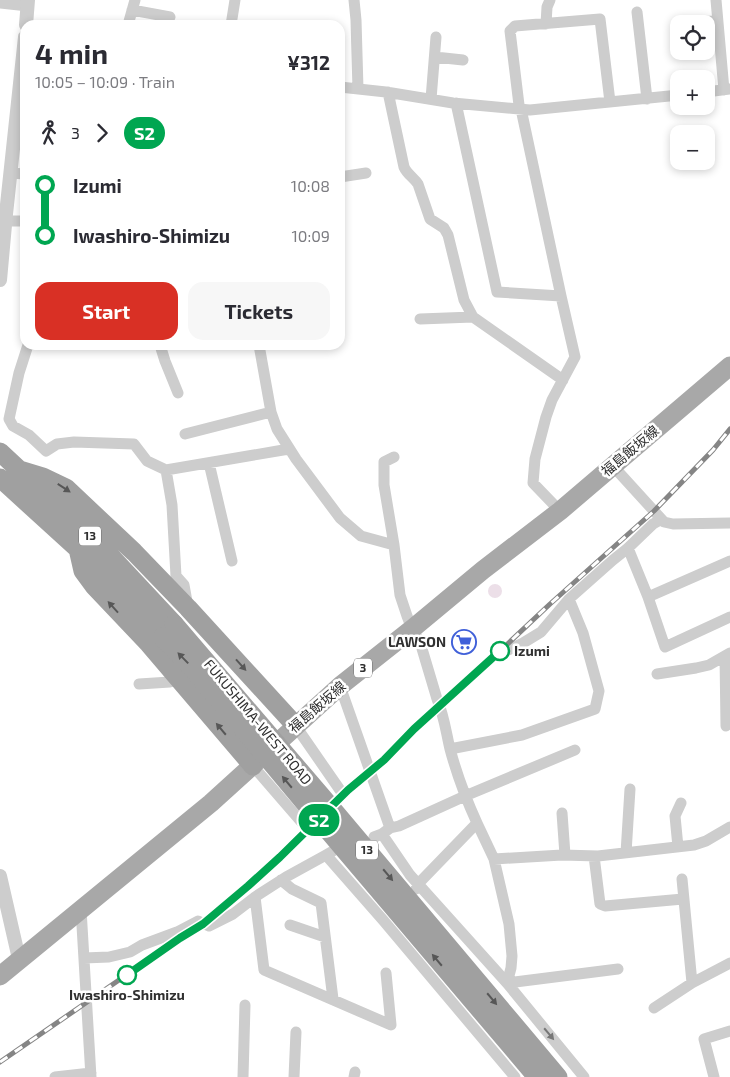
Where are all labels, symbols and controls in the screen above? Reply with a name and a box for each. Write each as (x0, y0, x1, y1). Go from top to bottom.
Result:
map controls (670, 15, 715, 170)
button: locate (670, 15, 715, 60)
text: 4 min (35, 36, 108, 70)
text: ¥312 (287, 51, 330, 74)
button: + (670, 70, 715, 115)
text: 10:05 – 10:09 · Train (35, 72, 175, 91)
icon: walk (35, 119, 63, 147)
icon: forward (88, 119, 116, 147)
text: S2 (134, 122, 155, 144)
text: 3 (71, 123, 80, 142)
button: − (670, 125, 715, 170)
text: Izumi (73, 174, 122, 197)
text: 10:08 (291, 176, 330, 195)
text: Iwashiro-Shimizu (73, 224, 230, 247)
text: 10:09 (291, 226, 330, 245)
button: Start (35, 282, 178, 340)
button: Tickets (188, 282, 330, 340)
street label: 福島飯坂線 (597, 422, 662, 480)
one-way arrow (57, 484, 71, 493)
road number: 13 (79, 526, 101, 546)
one-way arrow (107, 602, 119, 614)
supermarket icon: LAWSON (451, 629, 477, 655)
place label: LAWSON (388, 633, 446, 650)
marker: Izumi (490, 641, 510, 661)
place label: Izumi (514, 642, 550, 659)
one-way arrow (177, 652, 189, 664)
street label: FUKUSHIMA-WEST ROAD (201, 656, 316, 788)
road number: 3 (354, 658, 372, 678)
one-way arrow (235, 659, 247, 671)
street label: 福島飯坂線 (285, 677, 349, 736)
one-way arrow (215, 723, 227, 735)
one-way arrow (282, 776, 293, 789)
line badge: S2 (296, 804, 342, 836)
text: S2 (308, 809, 330, 831)
road number: 13 (356, 840, 378, 860)
one-way arrow (382, 868, 393, 881)
one-way arrow (432, 953, 443, 966)
marker: Iwashiro-Shimizu (117, 965, 137, 985)
place label: Iwashiro-Shimizu (69, 986, 185, 1003)
one-way arrow (487, 992, 498, 1005)
one-way arrow (543, 1027, 554, 1040)

